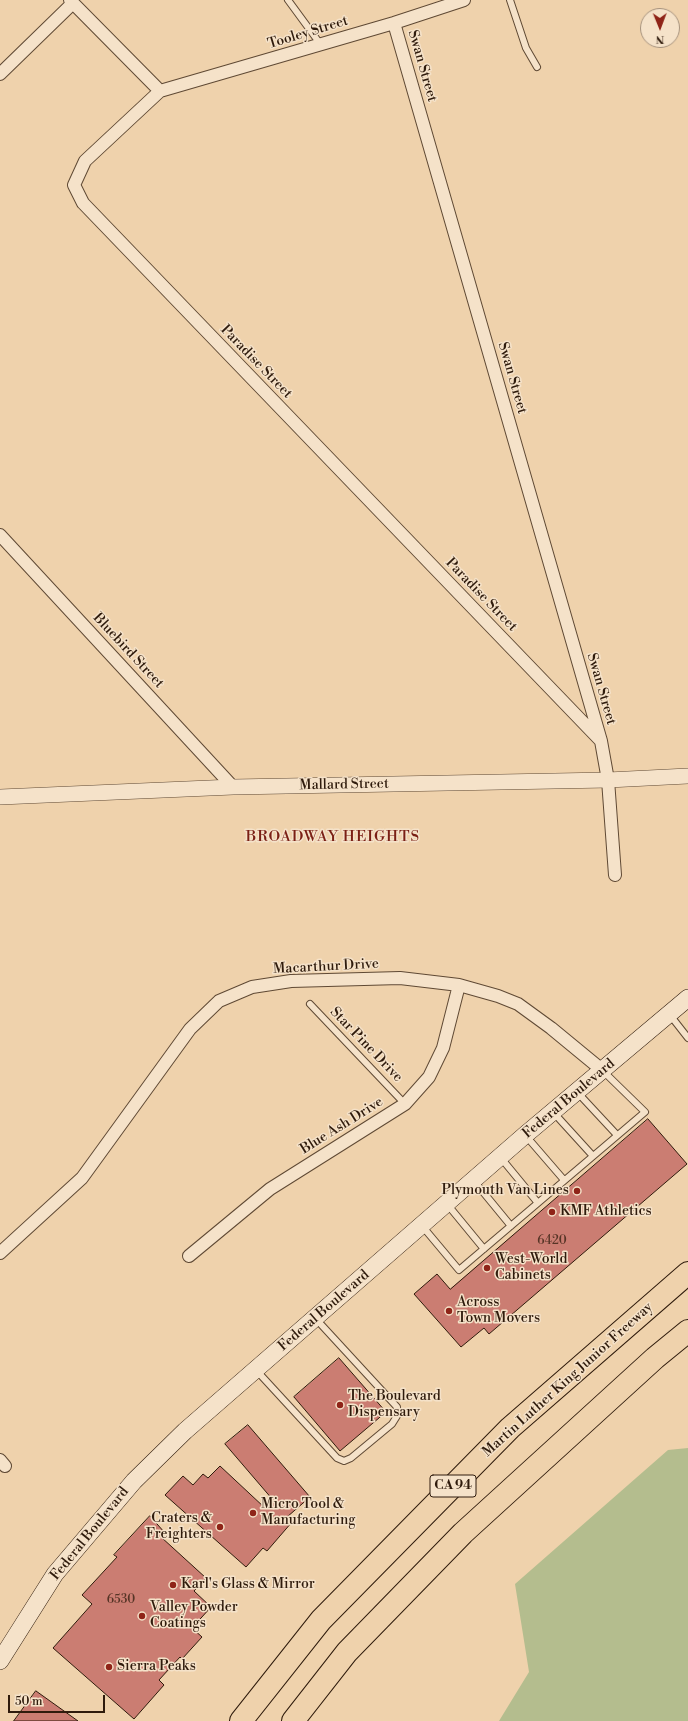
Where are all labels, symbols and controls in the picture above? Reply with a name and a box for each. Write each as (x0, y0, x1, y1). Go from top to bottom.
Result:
north arrow (640, 8, 680, 48)
street label: Tooley Street (266, 13, 350, 53)
street label: Swan Street (404, 28, 440, 104)
text: N (656, 32, 665, 46)
street label: Paradise Street (217, 322, 295, 402)
street label: Swan Street (494, 340, 530, 416)
street label: Paradise Street (442, 555, 520, 635)
street label: Bluebird Street (89, 610, 167, 692)
street label: Swan Street (583, 651, 619, 727)
street label: Mallard Street (299, 776, 389, 794)
district label: BROADWAY HEIGHTS (246, 828, 420, 846)
street label: Macarthur Drive (273, 956, 379, 978)
street label: Star Pine Drive (326, 1004, 406, 1086)
street label: Federal Boulevard (519, 1056, 619, 1142)
street label: Blue Ash Drive (297, 1094, 387, 1158)
place label: Plymouth Van Lines (441, 1183, 569, 1199)
marker: Plymouth Van Lines (572, 1186, 582, 1196)
place label: KMF Athletics (560, 1204, 652, 1220)
marker: KMF Athletics (547, 1207, 557, 1217)
house number: 6420 (537, 1234, 567, 1248)
place label: West-World Cabinets (495, 1252, 567, 1284)
marker: West-World Cabinets (482, 1263, 492, 1273)
street label: Federal Boulevard (275, 1267, 373, 1355)
place label: Across Town Movers (457, 1295, 540, 1328)
street label: Martin Luther King Junior Freeway (479, 1299, 657, 1461)
marker: Across Town Movers (444, 1306, 454, 1316)
place label: The Boulevard Dispensary (348, 1389, 441, 1422)
marker: The Boulevard Dispensary (335, 1400, 345, 1410)
road number: CA 94 (430, 1475, 476, 1497)
street label: Federal Boulevard (47, 1484, 133, 1584)
place label: Micro Tool & Manufacturing (261, 1497, 355, 1530)
marker: Micro Tool & Manufacturing (248, 1508, 258, 1518)
place label: Craters & Freighters (146, 1511, 212, 1544)
marker: Craters & Freighters (215, 1522, 225, 1532)
place label: Karl's Glass & Mirror (181, 1577, 315, 1593)
marker: Karl's Glass & Mirror (168, 1580, 178, 1590)
house number: 6530 (107, 1593, 135, 1607)
place label: Valley Powder Coatings (150, 1600, 238, 1632)
marker: Valley Powder Coatings (137, 1611, 147, 1621)
place label: Sierra Peaks (117, 1659, 196, 1675)
marker: Sierra Peaks (104, 1662, 114, 1672)
scale bar (10, 1687, 107, 1713)
text: 50 m (15, 1694, 43, 1709)

